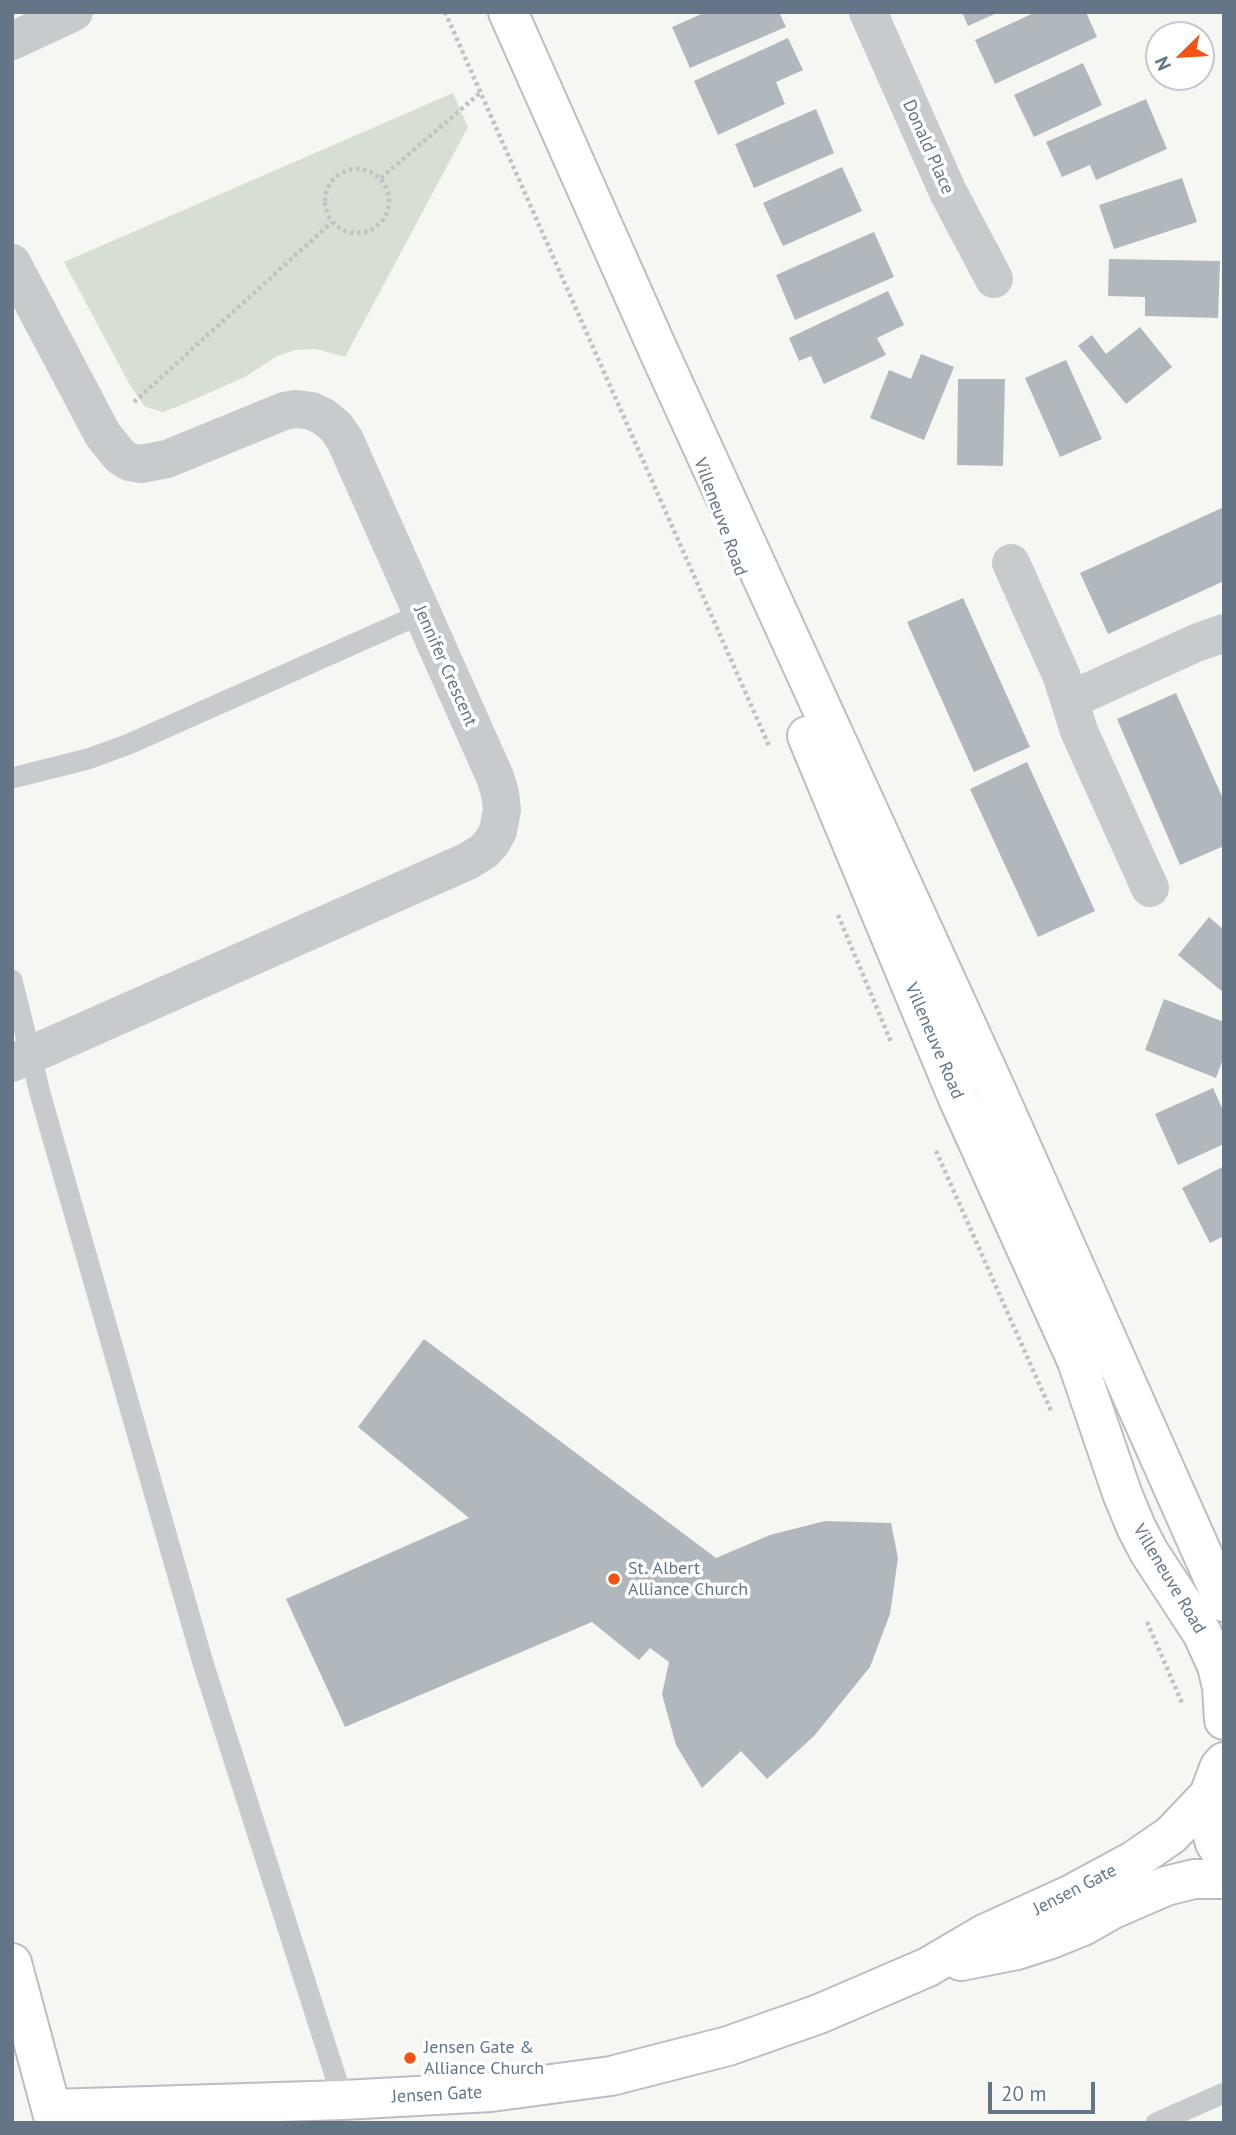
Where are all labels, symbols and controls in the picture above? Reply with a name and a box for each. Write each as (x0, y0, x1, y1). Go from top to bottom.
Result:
north arrow (1145, 21, 1215, 91)
text: N (1149, 53, 1176, 74)
street label: Donald Place (898, 96, 958, 198)
street label: Villeneuve Road (689, 455, 751, 579)
street label: Jennifer Crescent (409, 602, 481, 730)
street label: Villeneuve Road (900, 980, 968, 1102)
street label: Villeneuve Road (1128, 1520, 1210, 1638)
place label: St. Albert Alliance Church (628, 1558, 748, 1600)
marker: St. Albert Alliance Church (606, 1571, 622, 1587)
street label: Jensen Gate (1030, 1860, 1120, 1920)
place label: Jensen Gate & Alliance Church (424, 2037, 544, 2080)
marker: Jensen Gate & Alliance Church (402, 2050, 418, 2066)
scale bar (991, 2068, 1098, 2112)
text: 20 m (1001, 2080, 1047, 2107)
street label: Jensen Gate (391, 2082, 483, 2108)

